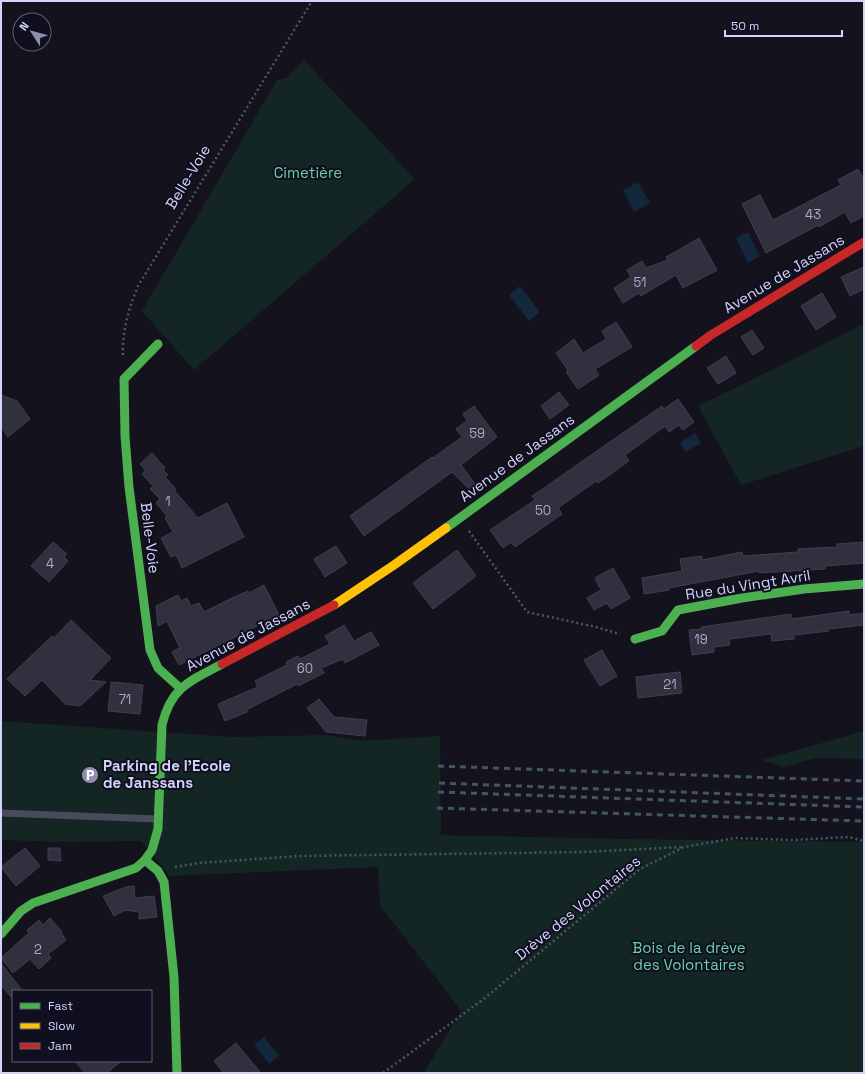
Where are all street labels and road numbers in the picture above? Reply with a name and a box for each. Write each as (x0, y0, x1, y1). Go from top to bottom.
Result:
street label: Belle-Voie (161, 141, 214, 212)
street label: Avenue de Jassans (720, 230, 848, 317)
street label: Avenue de Jassans (455, 409, 578, 506)
street label: Belle-Voie (137, 501, 164, 575)
street label: Rue du Vingt Avril (684, 565, 812, 604)
street label: Avenue de Jassans (182, 594, 313, 675)
street label: Drève des Volontaires (511, 851, 644, 964)

